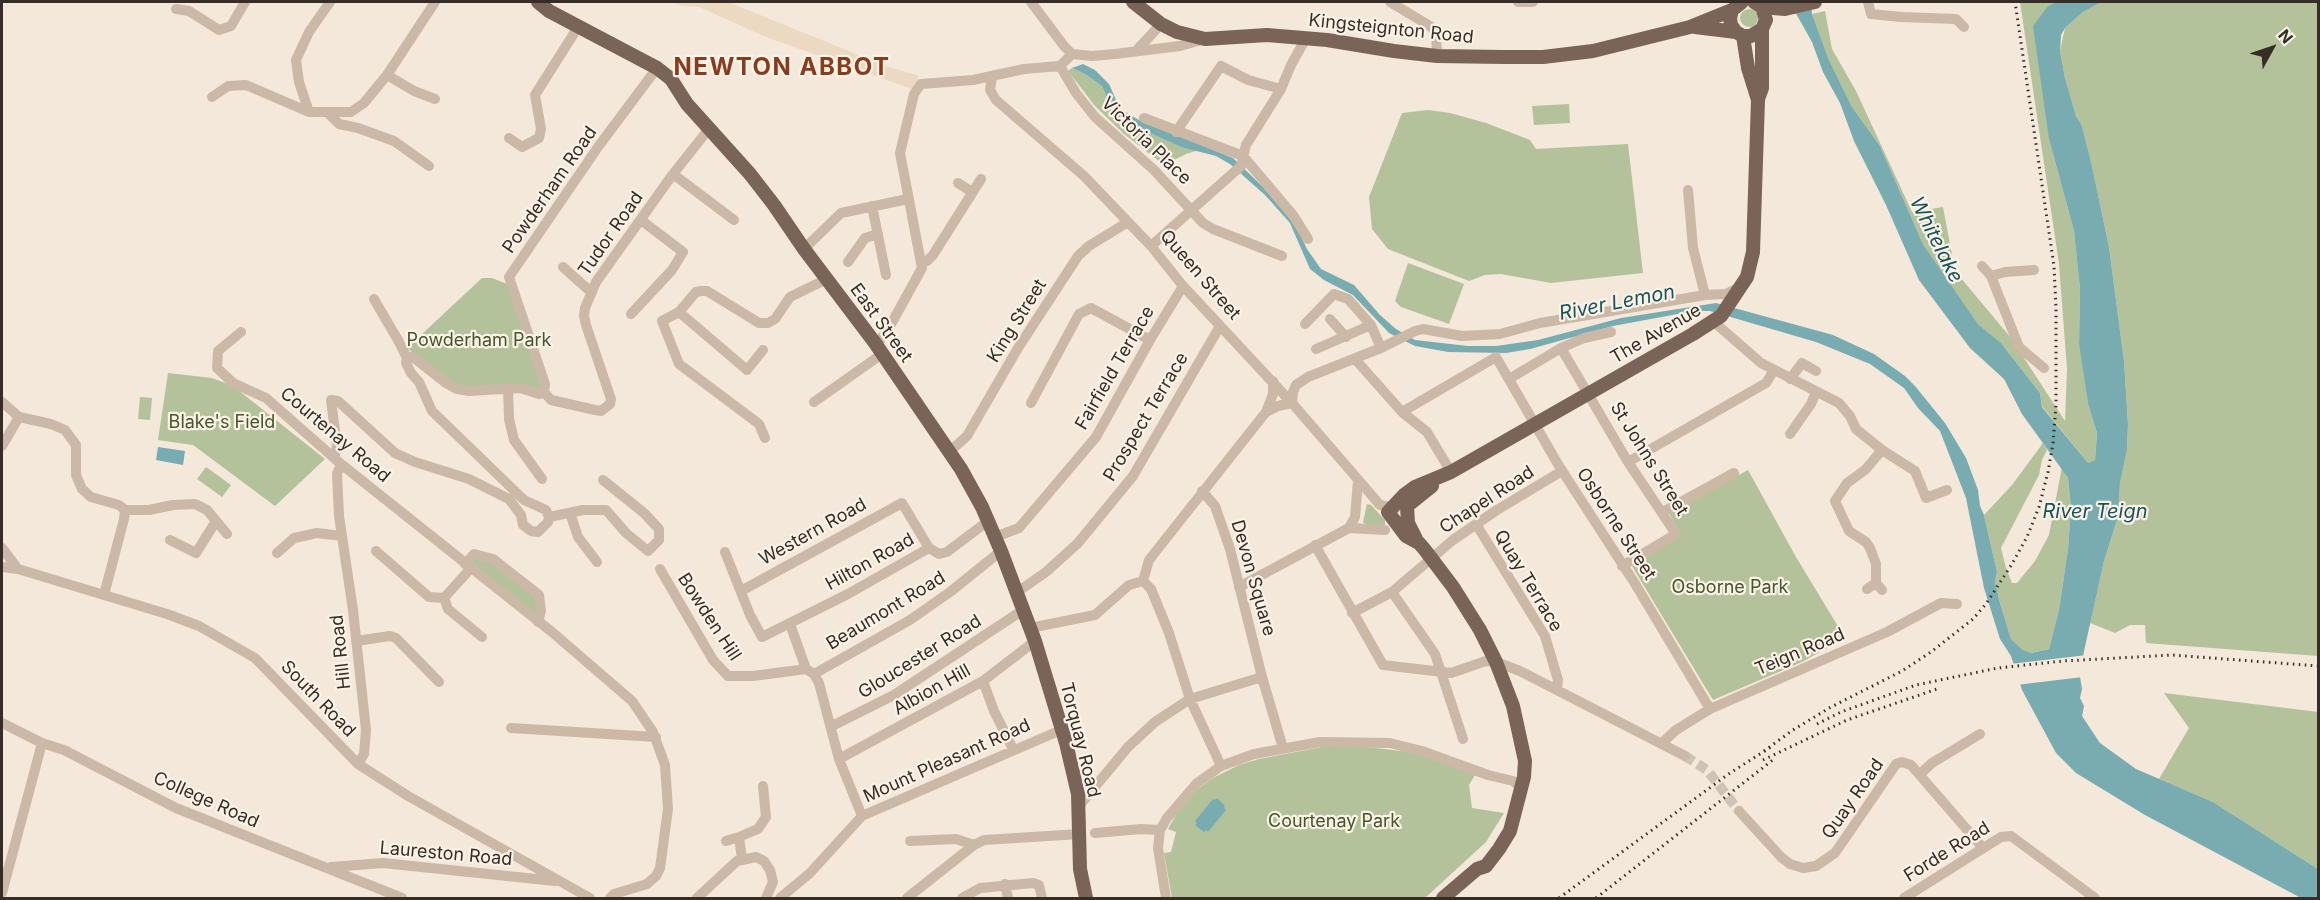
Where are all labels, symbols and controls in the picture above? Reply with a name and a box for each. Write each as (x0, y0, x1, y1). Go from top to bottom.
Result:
street label: Kingsteignton Road (1307, 10, 1475, 48)
north arrow (2242, 18, 2302, 78)
text: N (2274, 25, 2297, 48)
district label: NEWTON ABBOT (674, 54, 890, 82)
street label: Victoria Place (1096, 93, 1196, 189)
street label: Powderham Road (498, 122, 602, 258)
street label: Tudor Road (574, 188, 648, 280)
water label: Whitelake (1904, 193, 1968, 287)
street label: Queen Street (1155, 226, 1245, 324)
street label: King Street (983, 275, 1051, 367)
street label: East Street (845, 279, 917, 367)
water label: River Lemon (1557, 280, 1677, 326)
street label: The Avenue (1607, 299, 1705, 369)
street label: Fairfield Terrace (1071, 302, 1159, 434)
park label: Powderham Park (407, 330, 551, 352)
street label: Prospect Terrace (1099, 349, 1193, 485)
street label: Courtenay Road (276, 383, 394, 487)
street label: St Johns Street (1605, 398, 1693, 520)
park label: Blake's Field (169, 412, 275, 434)
street label: Chapel Road (1436, 461, 1538, 539)
street label: Osborne Street (1572, 464, 1660, 584)
street label: Western Road (756, 494, 870, 570)
water label: River Teign (2042, 500, 2148, 524)
street label: Devon Square (1226, 518, 1280, 638)
street label: Quay Terrace (1489, 526, 1567, 636)
street label: Hilton Road (822, 529, 918, 595)
street label: Beaumont Road (823, 567, 949, 655)
street label: Bowden Hill (673, 569, 745, 665)
park label: Osborne Park (1672, 577, 1788, 599)
street label: Gloucester Road (855, 610, 985, 704)
street label: Hill Road (326, 614, 356, 690)
street label: Teign Road (1752, 623, 1848, 681)
street label: South Road (276, 656, 360, 742)
street label: Albion Hill (890, 660, 974, 720)
street label: Torquay Road (1055, 680, 1105, 800)
street label: Mount Pleasant Road (860, 714, 1034, 808)
street label: Quay Road (1818, 755, 1888, 843)
street label: College Road (150, 767, 262, 833)
park label: Courtenay Park (1268, 811, 1400, 833)
street label: Forde Road (1900, 817, 1994, 887)
street label: Laureston Road (379, 837, 513, 871)

